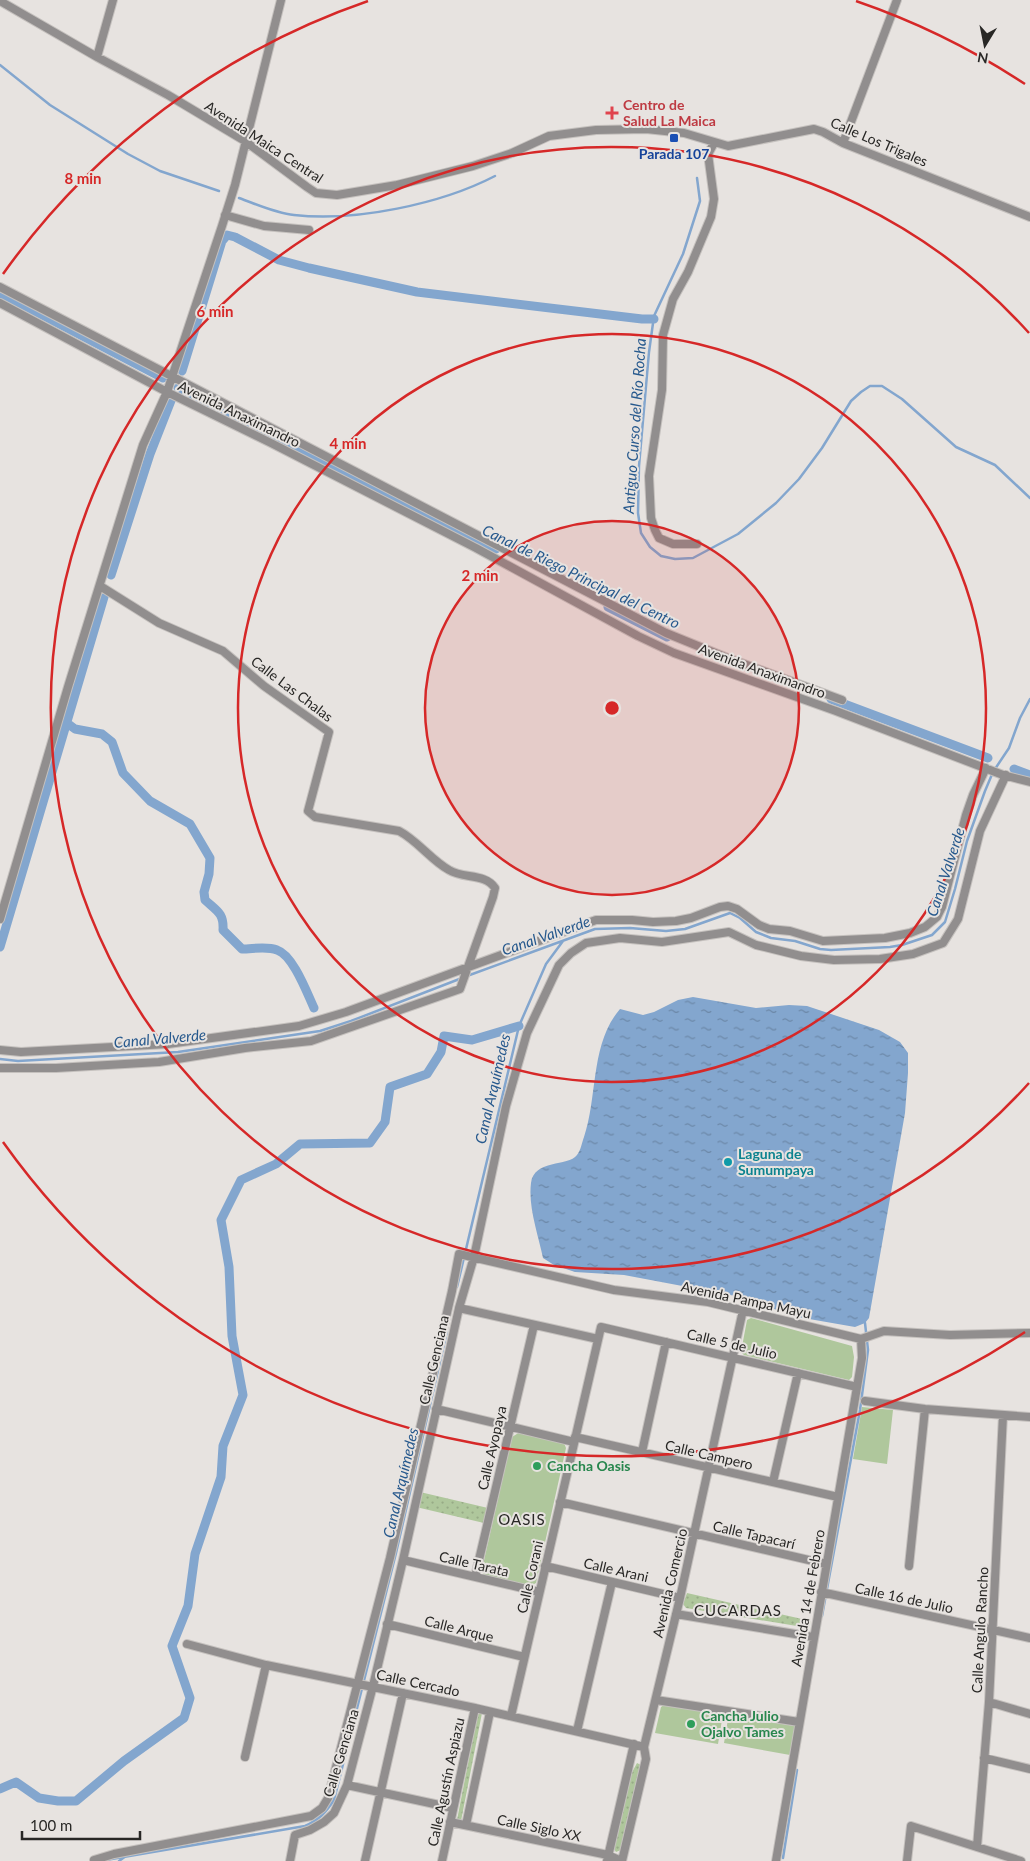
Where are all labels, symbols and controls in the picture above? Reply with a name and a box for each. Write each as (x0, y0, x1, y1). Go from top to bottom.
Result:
north arrow (960, 20, 1010, 70)
text: N (976, 49, 989, 68)
place label: Centro de Salud La Maica (623, 96, 716, 129)
street label: Avenida Maica Central (202, 97, 327, 186)
marker: Centro de Salud La Maica (605, 106, 619, 120)
street label: Calle Los Trigales (828, 113, 930, 170)
marker: Parada 107 (668, 132, 680, 144)
place label: Parada 107 (639, 145, 709, 162)
text: 8 min (64, 169, 102, 187)
text: 6 min (196, 302, 234, 320)
water label: Antiguo Curso del Río Rocha (619, 337, 649, 515)
street label: Avenida Anaximandro (175, 377, 303, 451)
text: 4 min (329, 434, 367, 452)
water label: Canal de Riego Principal del Centro (480, 520, 683, 632)
text: 2 min (461, 566, 499, 584)
street label: Avenida Anaximandro (696, 640, 828, 701)
street label: Calle Las Chalas (248, 652, 337, 725)
centre of rings (603, 699, 621, 717)
water label: Canal Valverde (922, 825, 968, 918)
water label: Canal Valverde (499, 911, 592, 959)
water label: Canal Valverde (113, 1025, 207, 1051)
water label: Canal Arquímedes (471, 1032, 513, 1146)
place label: Laguna de Sumumpaya (738, 1145, 814, 1178)
marker: Laguna de Sumumpaya (722, 1156, 734, 1168)
street label: Avenida Pampa Mayu (680, 1277, 813, 1322)
street label: Calle Genciana (415, 1314, 452, 1406)
street label: Calle 5 de Julio (685, 1325, 779, 1362)
street label: Calle Ayopaya (474, 1404, 509, 1492)
water label: Canal Arquímedes (379, 1426, 421, 1540)
street label: Calle Campero (663, 1436, 755, 1473)
place label: Cancha Oasis (547, 1457, 631, 1474)
marker: Cancha Oasis (531, 1460, 543, 1472)
district label: OASIS (498, 1510, 546, 1528)
street label: Calle Tapacarí (711, 1517, 798, 1552)
street label: Avenida Comercio (649, 1526, 690, 1639)
street label: Avenida 14 de Febrero (787, 1528, 828, 1668)
street label: Calle Corani (513, 1539, 546, 1615)
street label: Calle Tarata (438, 1547, 511, 1580)
street label: Calle Arani (582, 1554, 650, 1585)
street label: Calle Angulo Rancho (968, 1566, 991, 1694)
street label: Calle 16 de Julio (853, 1579, 955, 1616)
district label: CUCARDAS (694, 1601, 782, 1619)
street label: Calle Arque (423, 1612, 496, 1645)
street label: Calle Cercado (375, 1665, 461, 1700)
street label: Calle Genciana (319, 1707, 362, 1799)
place label: Cancha Julio Ojalvo Tames (701, 1707, 784, 1740)
street label: Calle Agustín Aspiazu (424, 1716, 467, 1848)
marker: Cancha Julio Ojalvo Tames (685, 1718, 697, 1730)
scale bar (22, 1808, 140, 1840)
street label: Calle Siglo XX (496, 1810, 582, 1845)
text: 100 m (30, 1816, 72, 1834)

